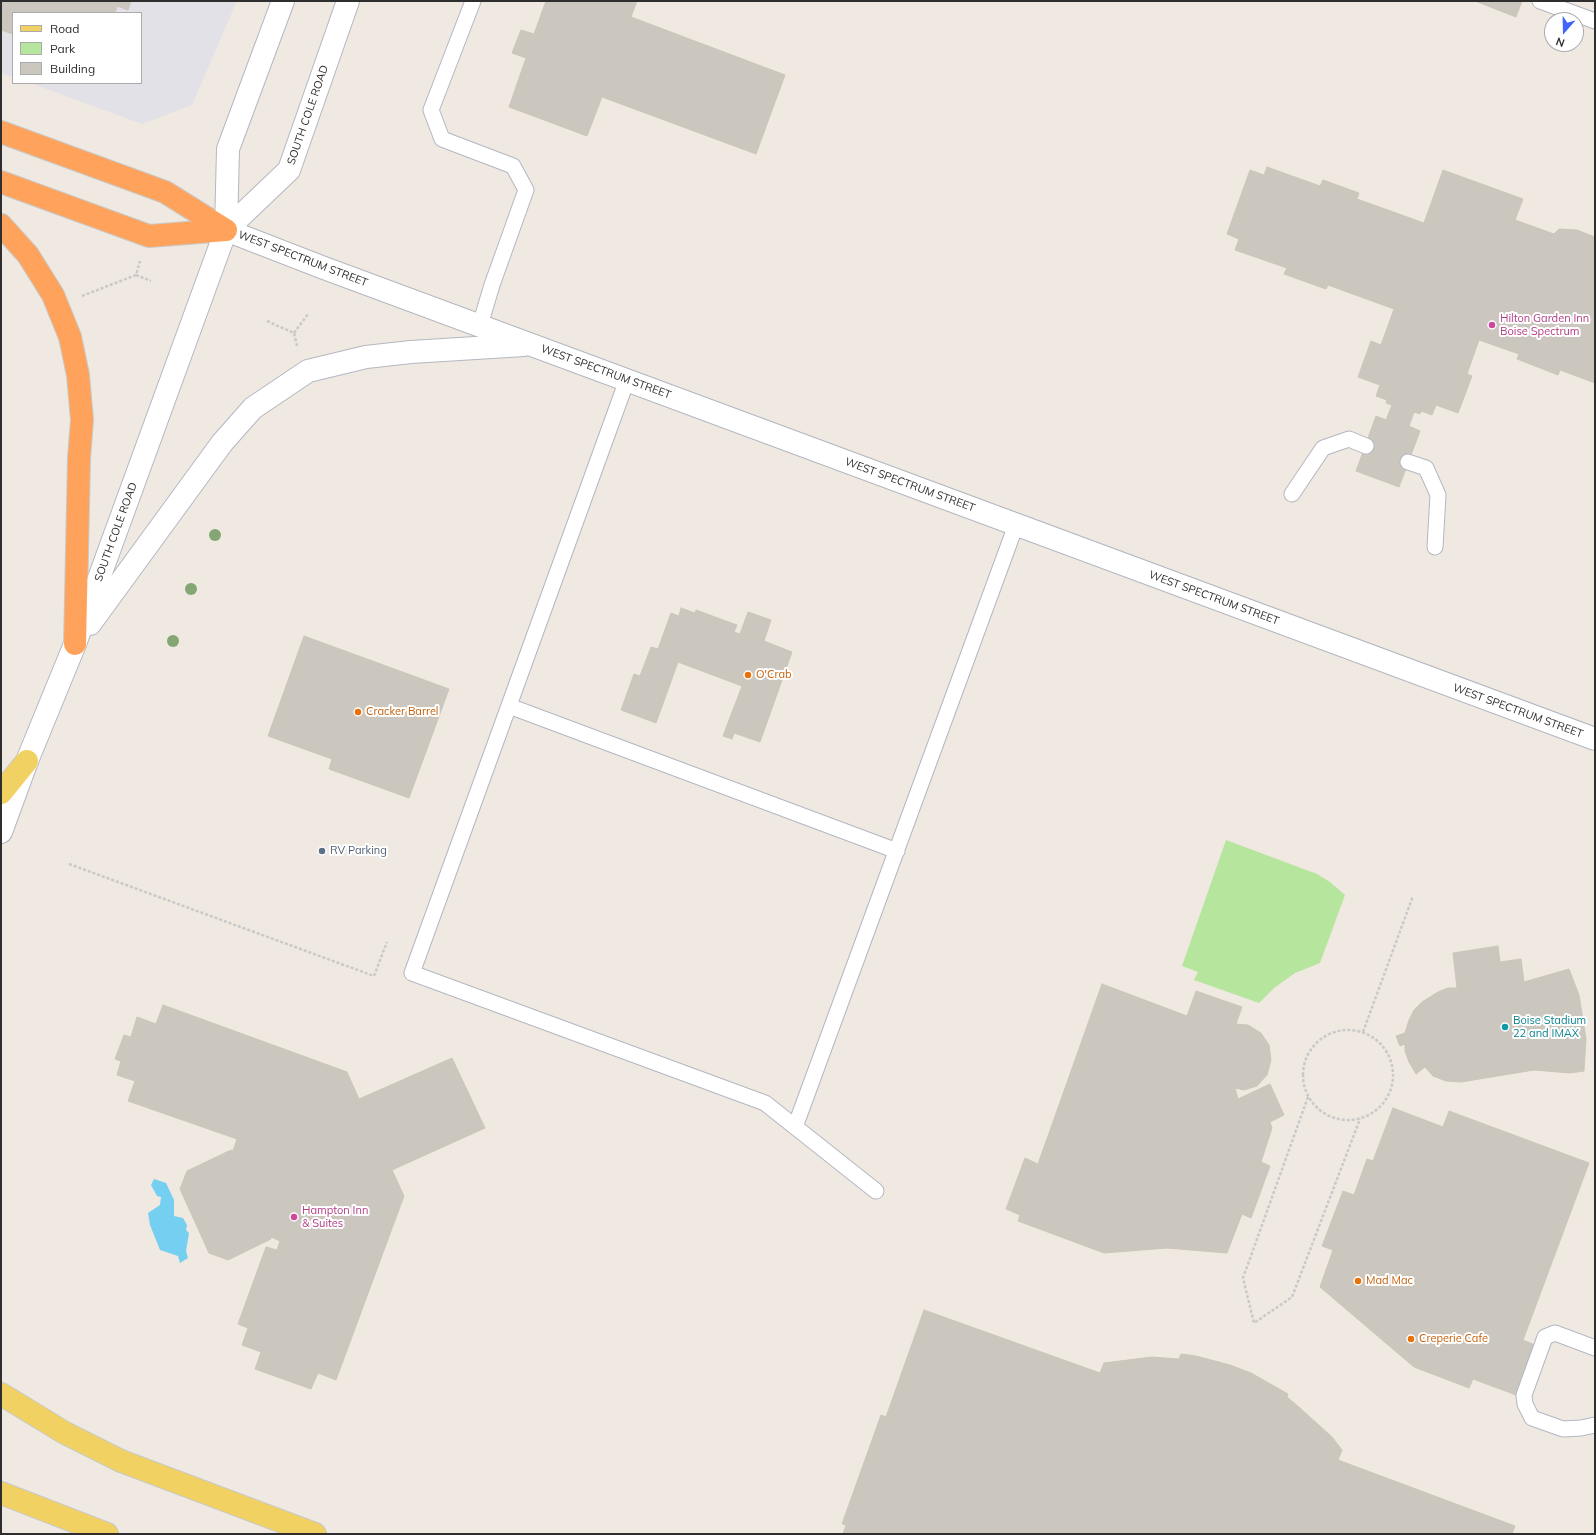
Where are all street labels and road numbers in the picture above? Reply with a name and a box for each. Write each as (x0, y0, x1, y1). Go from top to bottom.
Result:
street label: SOUTH COLE ROAD (285, 63, 331, 167)
street label: WEST SPECTRUM STREET (236, 228, 370, 290)
street label: WEST SPECTRUM STREET (539, 342, 673, 402)
street label: WEST SPECTRUM STREET (843, 455, 977, 515)
street label: SOUTH COLE ROAD (92, 481, 140, 583)
street label: WEST SPECTRUM STREET (1147, 568, 1281, 628)
street label: WEST SPECTRUM STREET (1451, 681, 1585, 741)

